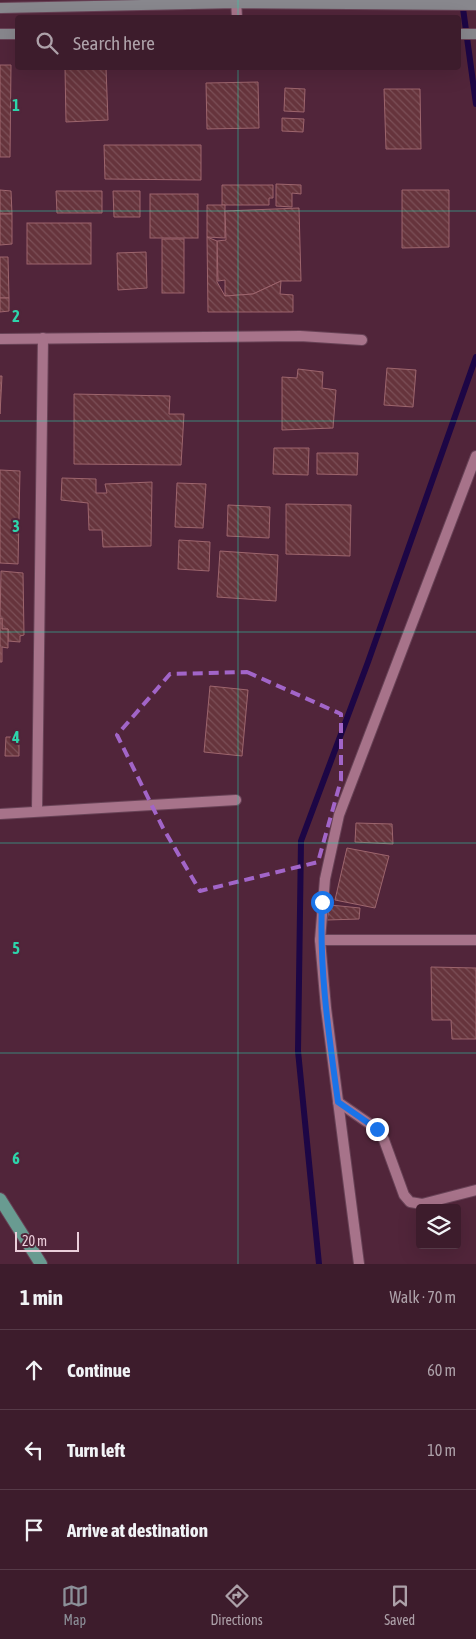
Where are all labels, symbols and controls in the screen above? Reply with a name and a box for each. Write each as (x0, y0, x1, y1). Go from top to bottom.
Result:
search box (15, 15, 461, 70)
icon: search (33, 29, 61, 57)
text: Search here (73, 32, 155, 54)
text: 1 (12, 96, 20, 114)
text: 2 (12, 307, 20, 325)
text: 3 (12, 517, 20, 535)
text: 4 (11, 728, 20, 746)
route start (311, 891, 334, 914)
text: 5 (12, 939, 20, 957)
route end (366, 1118, 389, 1141)
text: 6 (12, 1149, 20, 1167)
map controls (416, 1204, 461, 1249)
button: layers (416, 1204, 461, 1249)
scale bar (15, 1229, 79, 1252)
text: 20 m (22, 1233, 47, 1249)
text: 1 min (20, 1285, 63, 1309)
text: Walk · 70 m (390, 1288, 456, 1306)
icon: ahead (20, 1356, 48, 1384)
text: Continue (67, 1359, 131, 1381)
text: 60 m (427, 1361, 456, 1379)
icon: left (20, 1436, 48, 1464)
text: Turn left (67, 1439, 125, 1461)
text: 10 m (427, 1441, 456, 1459)
icon: arrive (20, 1516, 48, 1544)
text: Arrive at destination (67, 1519, 208, 1541)
tab: Map (61, 1582, 89, 1628)
tab: Directions (210, 1582, 263, 1628)
tab: Saved (384, 1582, 415, 1628)

